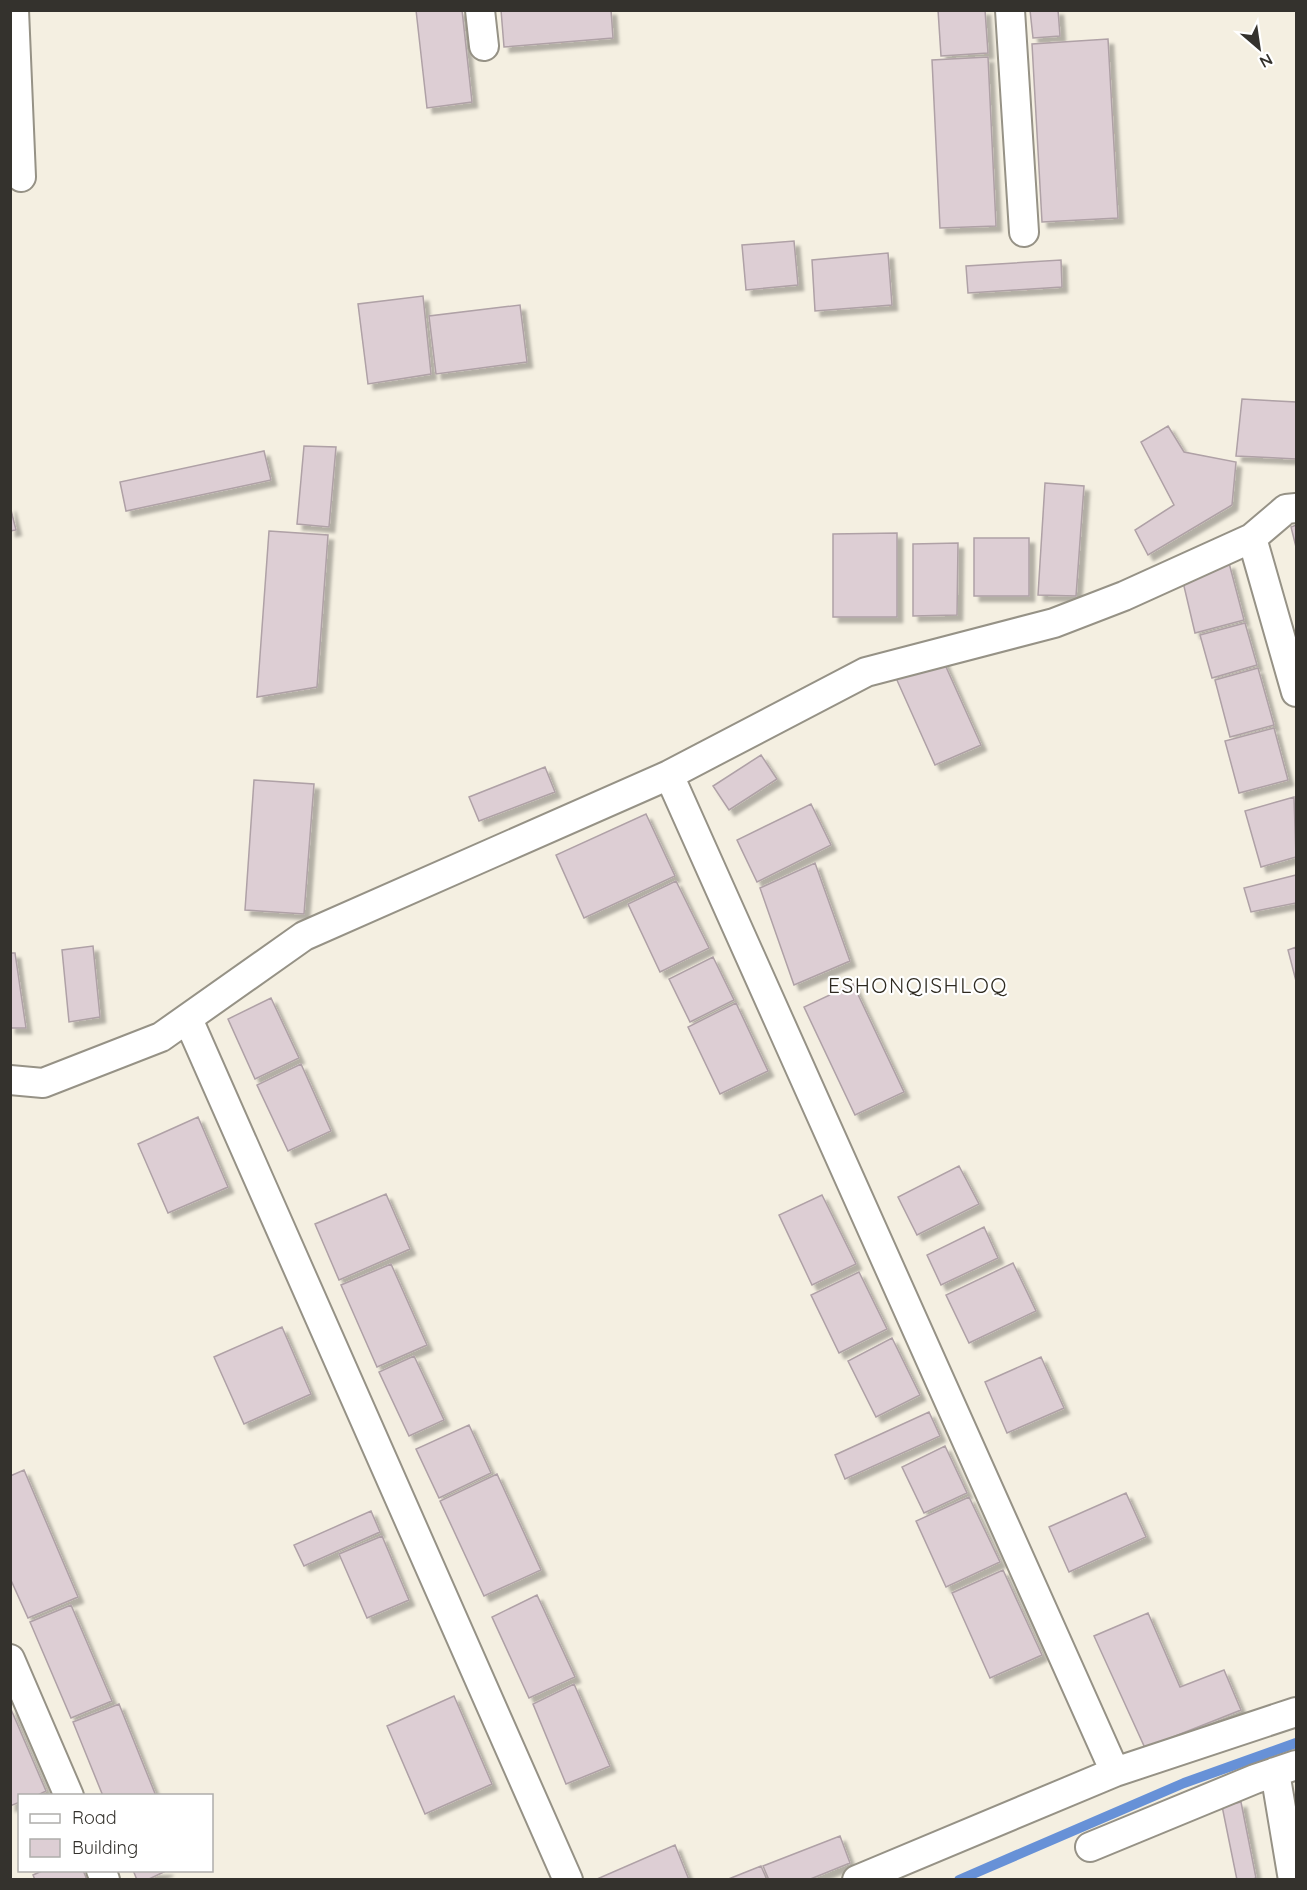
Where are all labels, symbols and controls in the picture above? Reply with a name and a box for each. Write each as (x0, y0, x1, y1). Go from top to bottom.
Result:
north arrow (1229, 18, 1289, 78)
text: N (1256, 50, 1276, 73)
district label: ESHONQISHLOQ (828, 972, 1008, 998)
legend (18, 1794, 213, 1872)
text: Road (72, 1806, 117, 1829)
text: Building (72, 1836, 138, 1859)

